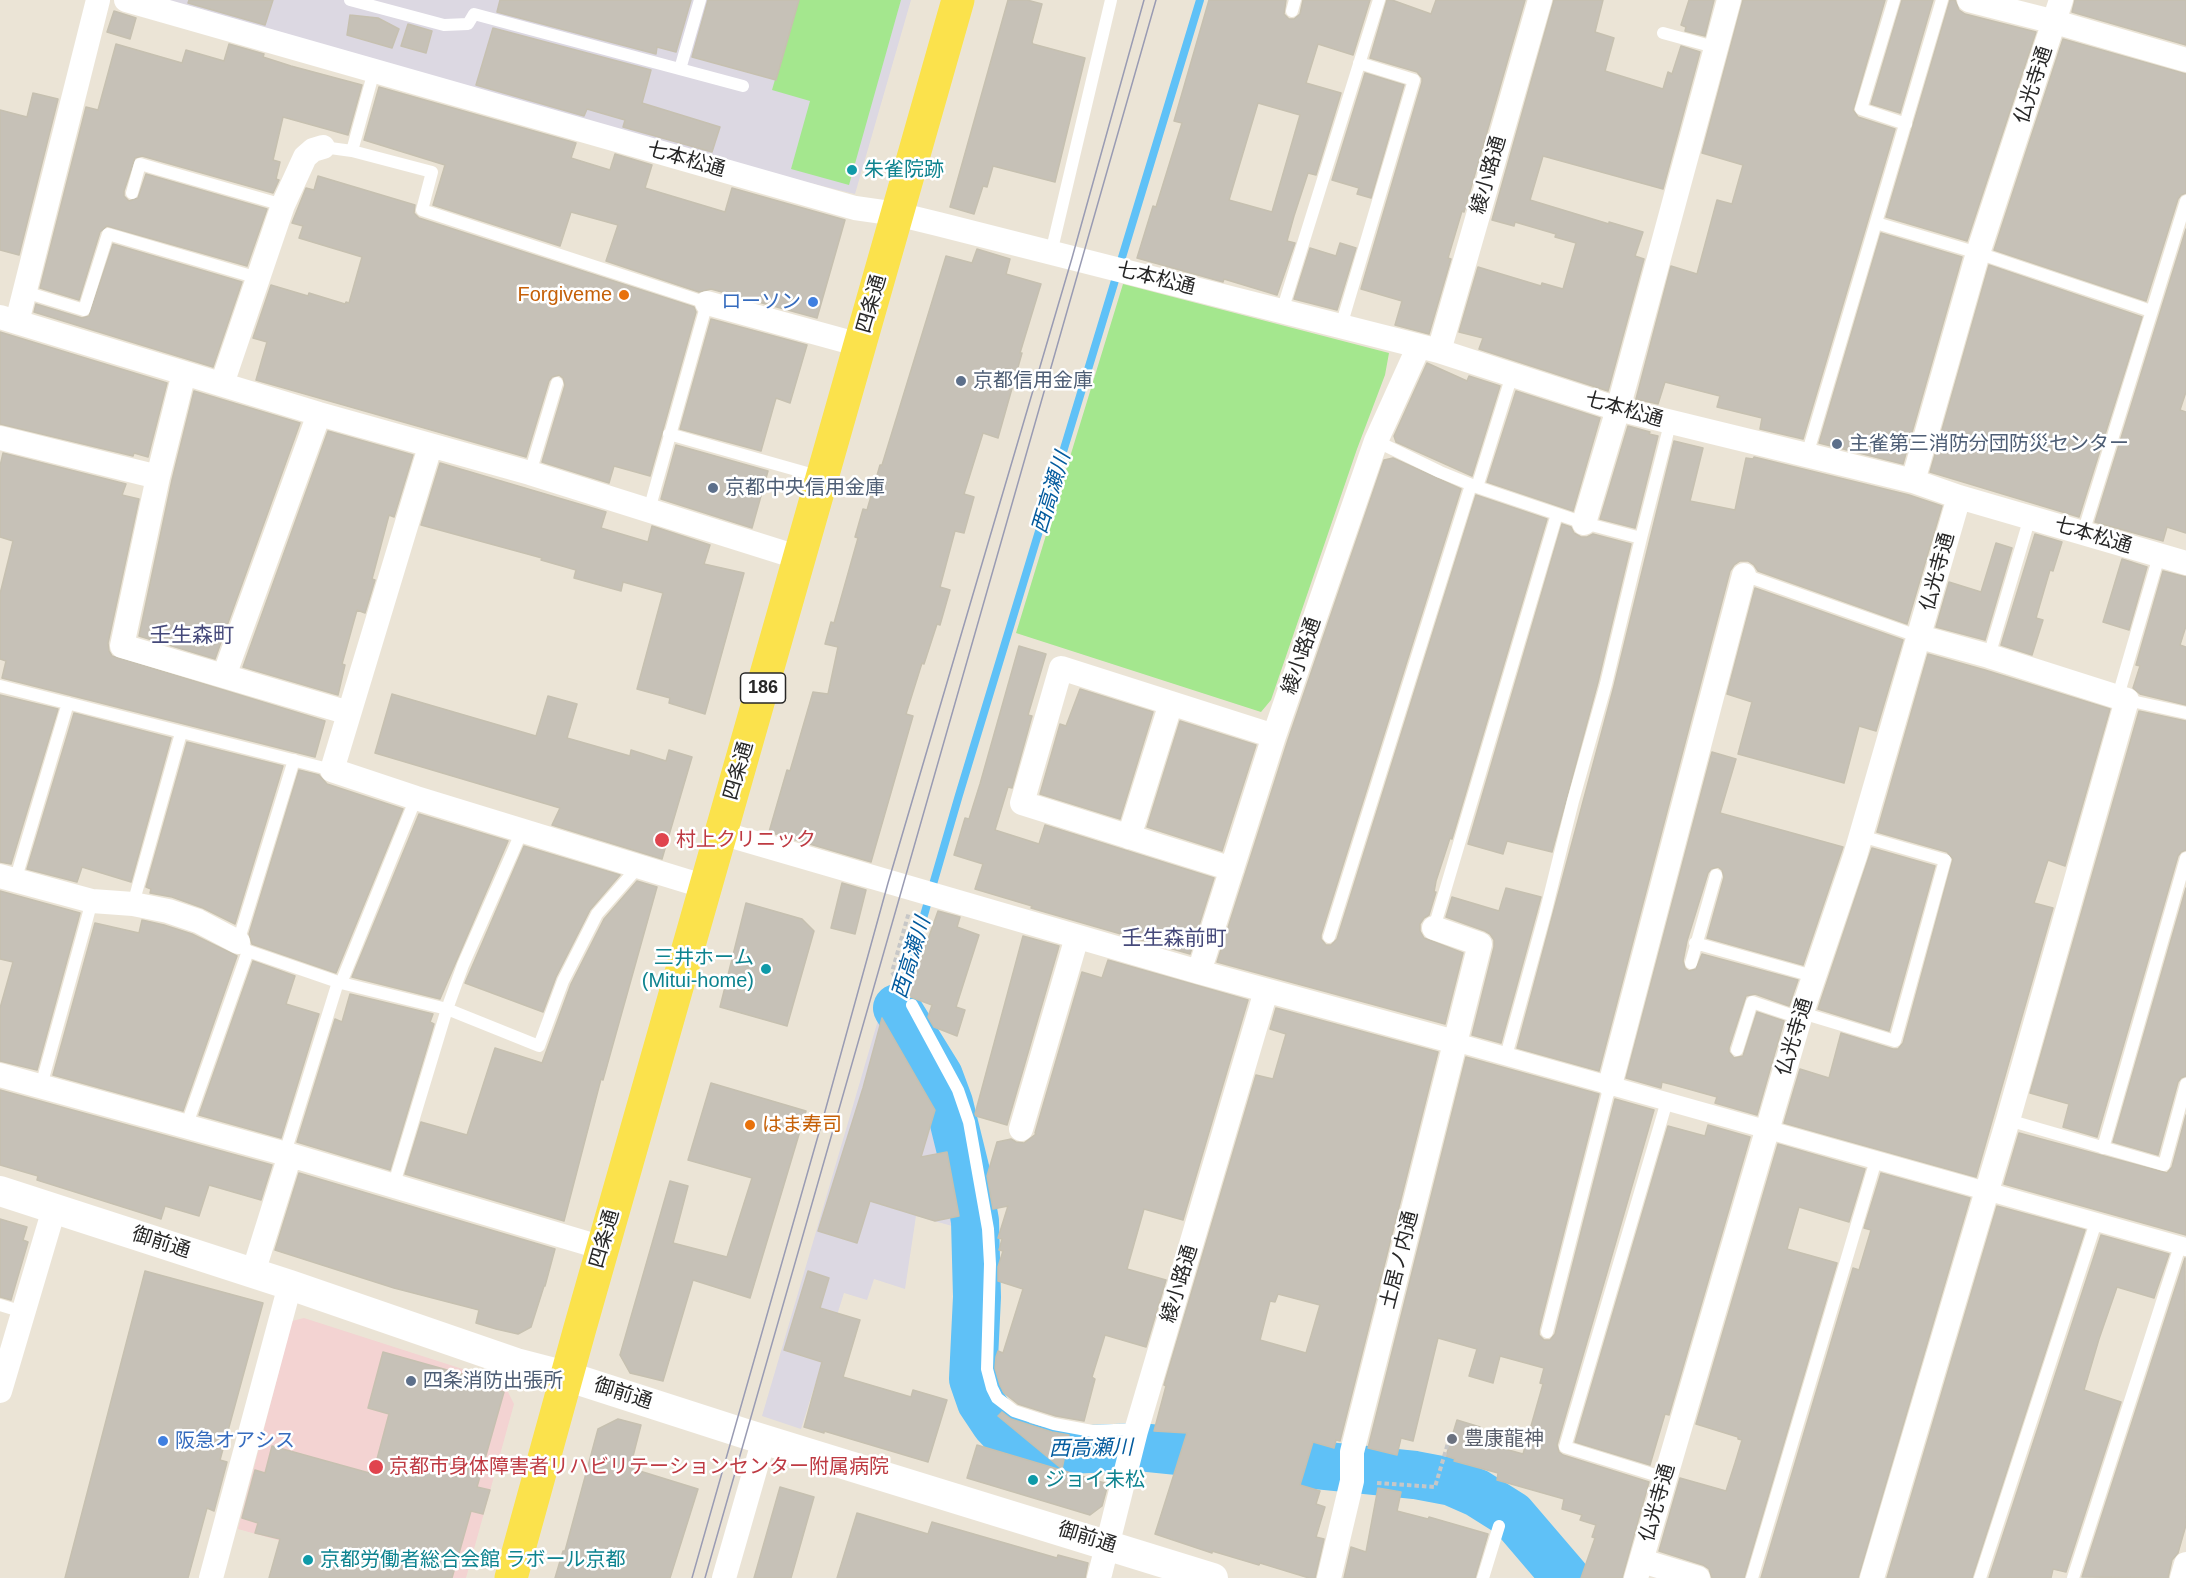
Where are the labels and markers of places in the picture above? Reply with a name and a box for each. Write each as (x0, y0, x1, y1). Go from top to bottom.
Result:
place label: 朱雀院跡 (864, 158, 944, 182)
marker: 朱雀院跡 (845, 163, 859, 177)
place label: Forgiveme (518, 283, 612, 307)
marker: Forgiveme (617, 288, 631, 302)
place label: ローソン (721, 290, 801, 314)
marker: ローソン (806, 295, 820, 309)
place label: 京都信用金庫 (973, 369, 1093, 393)
marker: 京都信用金庫 (954, 374, 968, 388)
place label: 主雀第三消防分団防災センター (1849, 432, 2129, 456)
marker: 主雀第三消防分団防災センター (1830, 437, 1844, 451)
place label: 京都中央信用金庫 (725, 476, 885, 500)
marker: 京都中央信用金庫 (706, 481, 720, 495)
place label: 村上クリニック (676, 828, 816, 852)
marker: 村上クリニック (653, 831, 671, 849)
place label: 三井ホーム (Mitui-home) (642, 946, 754, 993)
marker: 三井ホーム (Mitui-home) (759, 962, 773, 976)
place label: はま寿司 (762, 1113, 842, 1137)
marker: はま寿司 (743, 1118, 757, 1132)
place label: 四条消防出張所 (423, 1369, 563, 1393)
marker: 四条消防出張所 (404, 1374, 418, 1388)
place label: 豊康龍神 (1464, 1427, 1544, 1451)
place label: 阪急オアシス (175, 1429, 295, 1453)
marker: 豊康龍神 (1445, 1432, 1459, 1446)
marker: 阪急オアシス (156, 1434, 170, 1448)
place label: 京都市身体障害者リハビリテーションセンター附属病院 (389, 1455, 889, 1479)
marker: 京都市身体障害者リハビリテーションセンター附属病院 (367, 1458, 385, 1476)
place label: ジョイ未松 (1045, 1468, 1145, 1492)
marker: ジョイ未松 (1026, 1473, 1040, 1487)
place label: 京都労働者総合会館 ラボール京都 (320, 1548, 626, 1572)
marker: 京都労働者総合会館 ラボール京都 (301, 1553, 315, 1567)

